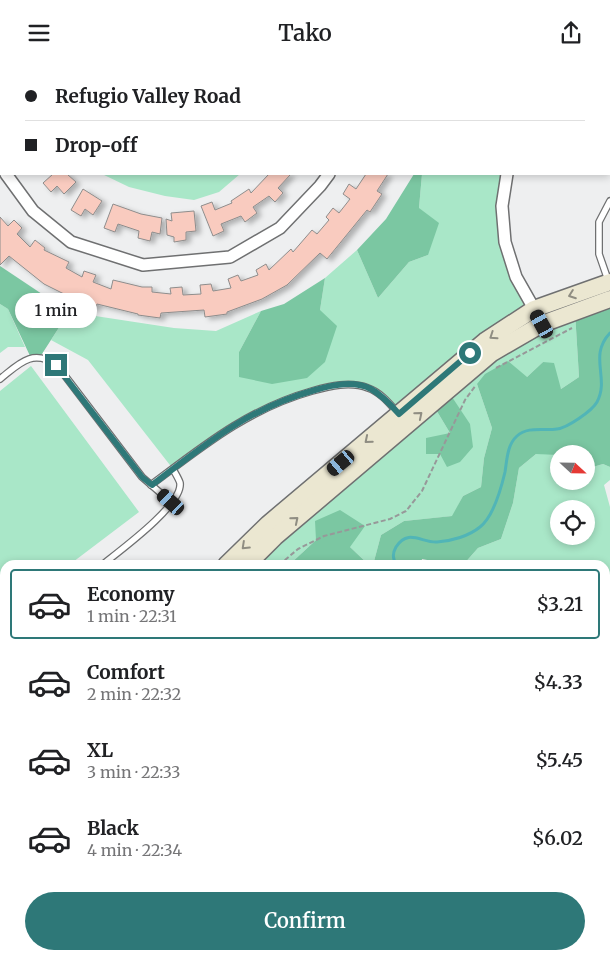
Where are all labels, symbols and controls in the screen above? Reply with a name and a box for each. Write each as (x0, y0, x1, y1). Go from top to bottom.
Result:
icon: menu (25, 19, 53, 47)
text: Tako (278, 19, 332, 47)
icon: share (557, 19, 585, 47)
text: Refugio Valley Road (55, 84, 241, 108)
text: Drop-off (55, 133, 137, 157)
one-way arrow (568, 289, 577, 299)
callout: 1 min (15, 293, 97, 327)
text: 1 min (34, 300, 78, 320)
car (528, 307, 555, 341)
one-way arrow (489, 330, 499, 339)
route start (459, 342, 481, 364)
route end (45, 354, 67, 376)
one-way arrow (413, 412, 422, 420)
one-way arrow (365, 434, 374, 443)
north arrow (550, 445, 595, 490)
map controls (550, 445, 595, 545)
car (324, 448, 357, 478)
car (154, 486, 187, 518)
button: locate (550, 500, 595, 545)
one-way arrow (289, 517, 298, 525)
one-way arrow (242, 540, 251, 549)
icon: car (27, 582, 72, 627)
text: Economy (87, 582, 175, 606)
text: $3.21 (536, 592, 583, 616)
text: 1 min · 22:31 (87, 606, 177, 626)
icon: car (27, 660, 72, 705)
text: Comfort (87, 660, 165, 684)
text: $4.33 (533, 670, 583, 694)
text: 2 min · 22:32 (87, 684, 181, 704)
icon: car (27, 738, 72, 783)
text: XL (87, 738, 113, 762)
text: $5.45 (535, 748, 583, 772)
text: 3 min · 22:33 (87, 762, 180, 782)
icon: car (27, 816, 72, 861)
text: Black (87, 816, 139, 840)
text: $6.02 (532, 826, 583, 850)
text: 4 min · 22:34 (87, 840, 182, 860)
button: Confirm (25, 892, 585, 950)

